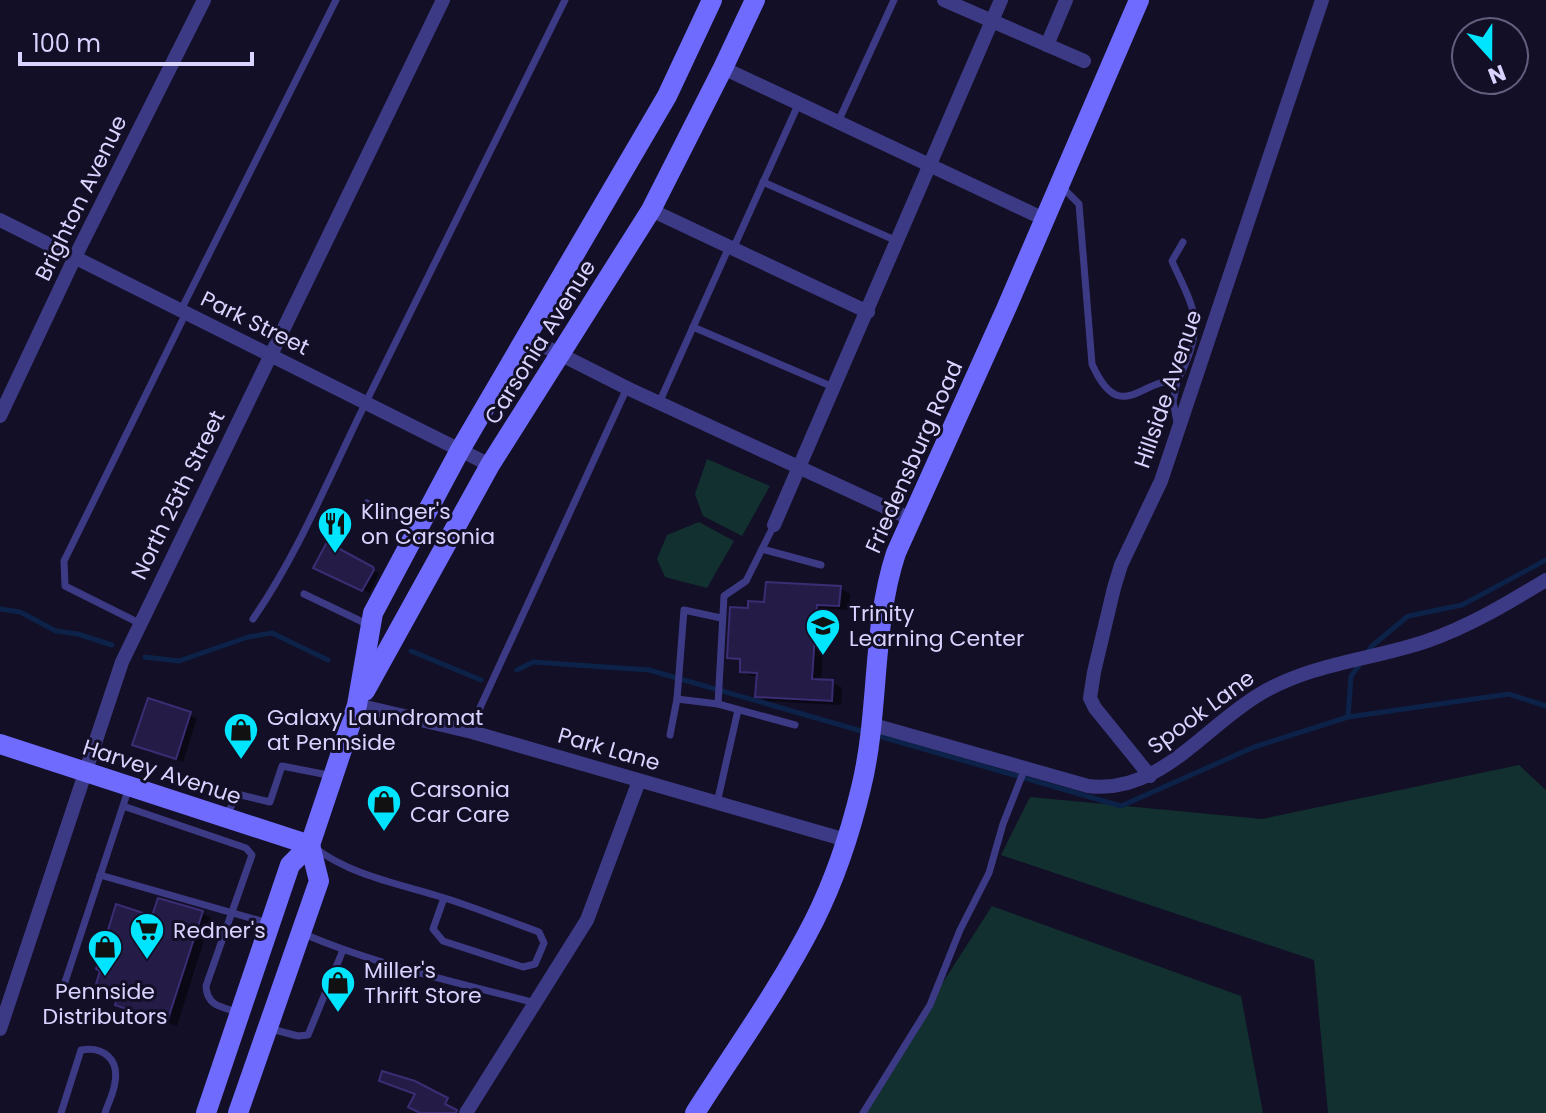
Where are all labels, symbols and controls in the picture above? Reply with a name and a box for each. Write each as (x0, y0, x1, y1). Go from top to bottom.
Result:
scale bar (20, 16, 252, 66)
north arrow (1450, 16, 1530, 96)
text: 100 m (32, 27, 101, 60)
text: N (1484, 57, 1510, 92)
street label: Brighton Avenue (27, 110, 135, 286)
street label: Carsonia Avenue (477, 254, 603, 430)
street label: Park Street (195, 283, 315, 363)
street label: Hillside Avenue (1126, 306, 1210, 472)
street label: Friedensburg Road (858, 356, 970, 558)
street label: North 25th Street (124, 405, 232, 585)
place label: Klinger's on Carsonia (361, 496, 495, 552)
restaurant icon: Klinger's on Carsonia (316, 505, 354, 555)
place label: Trinity Learning Center (849, 598, 1024, 654)
school or university icon: Trinity Learning Center (804, 607, 842, 657)
street label: Spook Lane (1141, 663, 1261, 761)
place label: Galaxy Laundromat at Pennside (267, 702, 483, 758)
shop icon: Galaxy Laundromat at Pennside (222, 711, 260, 761)
street label: Park Lane (554, 720, 664, 778)
street label: Harvey Avenue (79, 732, 245, 812)
place label: Carsonia Car Care (410, 774, 510, 830)
shop icon: Carsonia Car Care (365, 783, 403, 833)
supermarket icon: Redner's (128, 911, 166, 961)
place label: Redner's (173, 915, 266, 946)
shop icon: Pennside Distributors (86, 928, 124, 978)
place label: Miller's Thrift Store (364, 955, 482, 1011)
shop icon: Miller's Thrift Store (319, 964, 357, 1014)
place label: Pennside Distributors (43, 976, 167, 1032)

